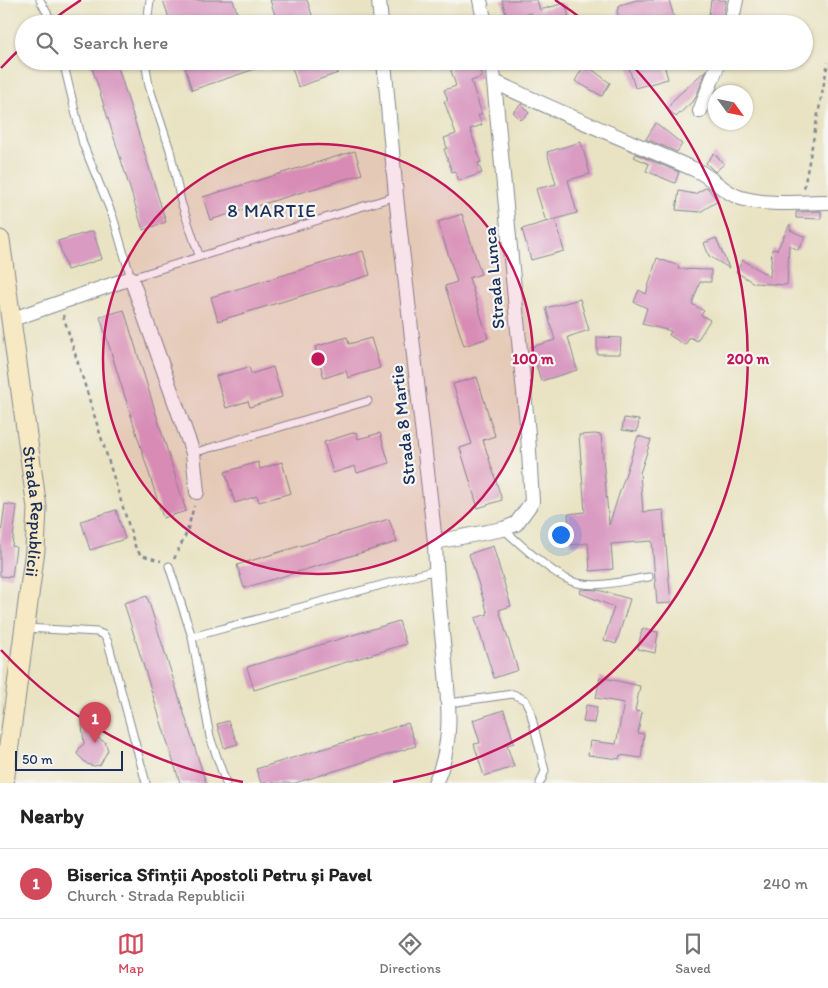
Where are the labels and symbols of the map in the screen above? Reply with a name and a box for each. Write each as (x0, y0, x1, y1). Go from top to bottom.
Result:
north arrow (708, 85, 753, 130)
district label: 8 MARTIE (227, 199, 317, 222)
street label: Strada Lunca (479, 225, 509, 330)
centre of rings (309, 350, 327, 368)
text: 100 m (512, 350, 554, 368)
text: 200 m (727, 350, 770, 368)
street label: Strada 8 Martie (386, 364, 420, 486)
street label: Strada Republicii (18, 445, 49, 578)
your location (548, 522, 574, 548)
pin: 1 (79, 702, 111, 743)
scale bar (15, 748, 122, 771)

